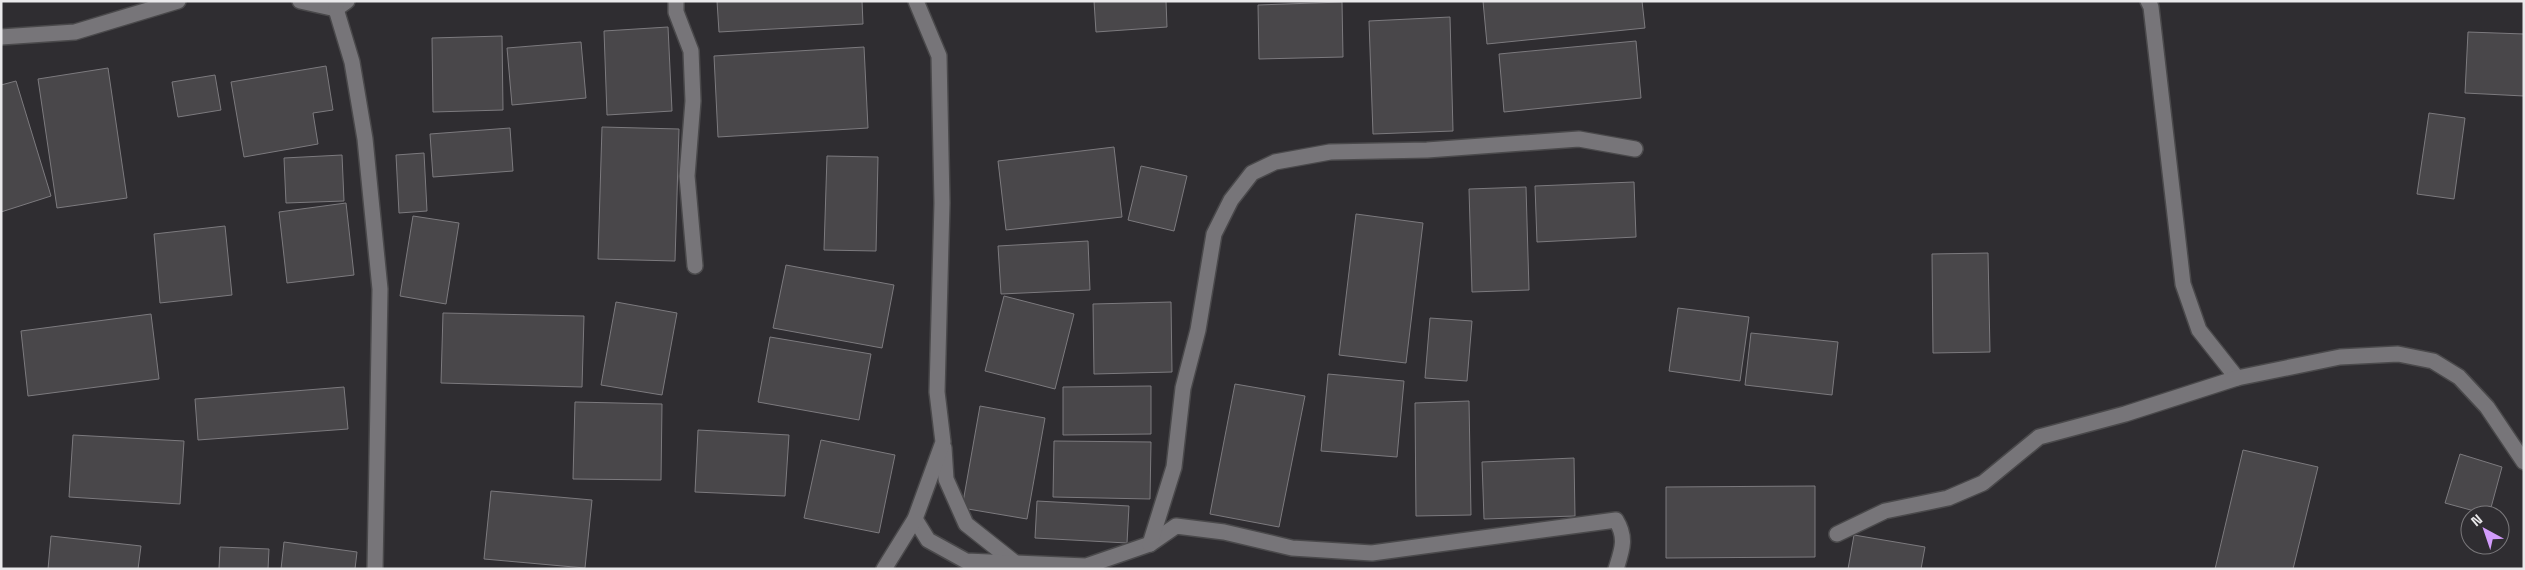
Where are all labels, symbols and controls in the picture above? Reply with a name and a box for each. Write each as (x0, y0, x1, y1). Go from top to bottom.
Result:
north arrow (2460, 505, 2510, 555)
text: N (2467, 510, 2486, 530)

